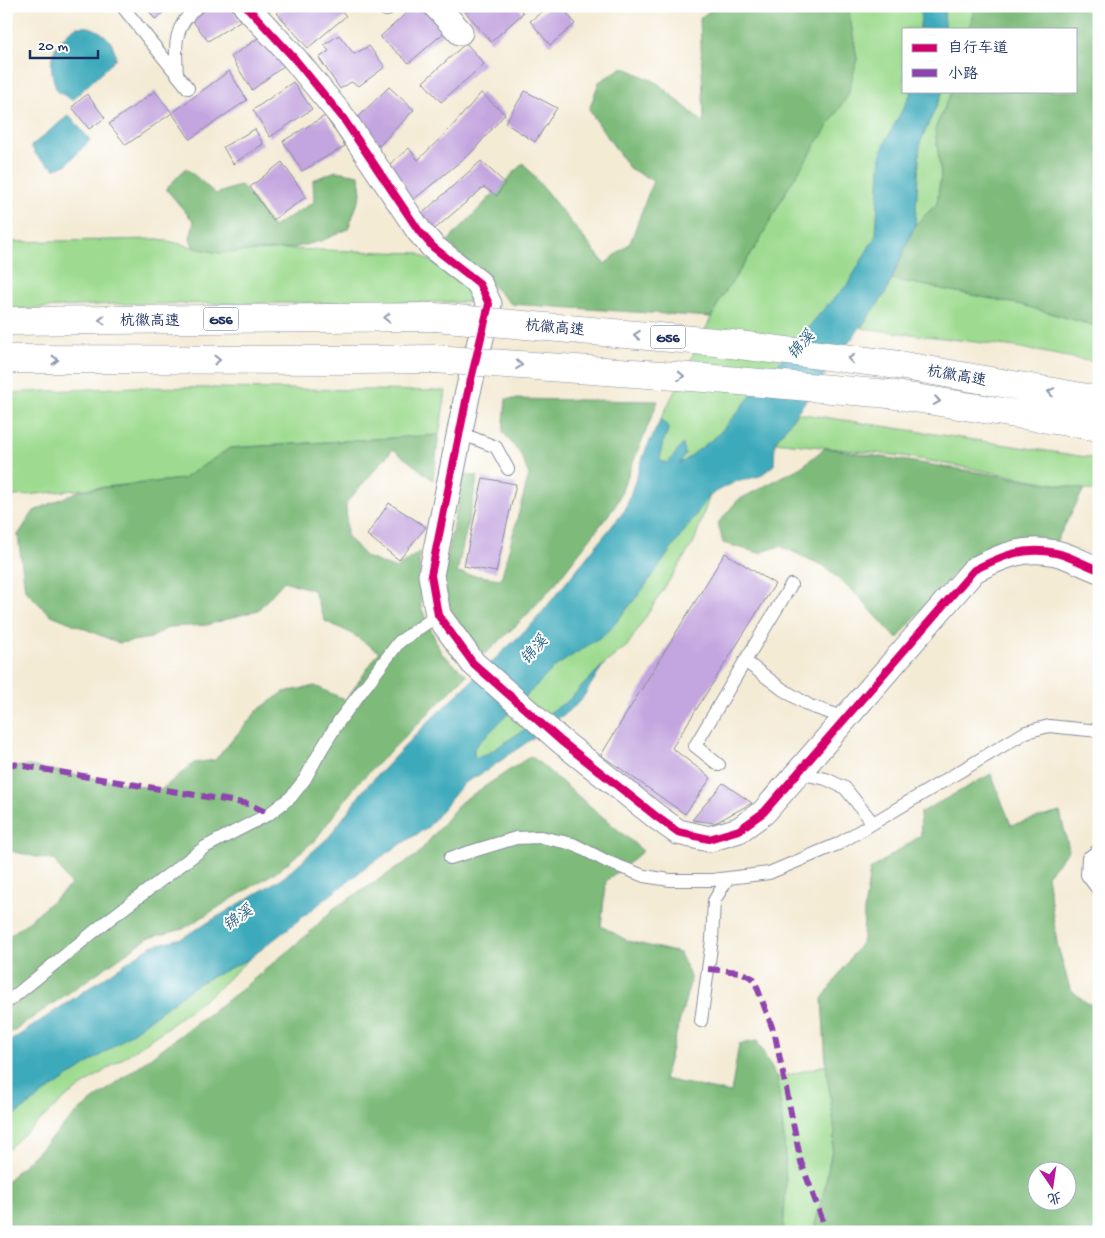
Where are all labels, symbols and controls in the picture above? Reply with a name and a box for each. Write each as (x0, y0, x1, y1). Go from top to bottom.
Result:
scale bar (30, 28, 98, 60)
legend (902, 28, 1078, 92)
text: 20 m (38, 38, 68, 56)
text: 自行车道 (948, 40, 1008, 58)
text: 小路 (948, 66, 978, 84)
road number: G56 (204, 308, 238, 330)
street label: 杭徽高速 (120, 312, 180, 331)
one-way arrow (382, 313, 390, 323)
one-way arrow (97, 315, 105, 325)
street label: 杭徽高速 (524, 316, 586, 341)
road number: G56 (650, 326, 686, 348)
water label: 锦溪 (783, 326, 821, 365)
one-way arrow (633, 329, 641, 340)
one-way arrow (846, 354, 854, 365)
one-way arrow (52, 355, 59, 365)
one-way arrow (214, 355, 222, 365)
one-way arrow (515, 359, 523, 370)
street label: 杭徽高速 (926, 362, 988, 391)
one-way arrow (677, 370, 685, 381)
one-way arrow (1046, 387, 1055, 397)
one-way arrow (932, 396, 941, 406)
water label: 锦溪 (516, 631, 554, 670)
water label: 锦溪 (219, 901, 258, 937)
north arrow (1028, 1160, 1078, 1210)
text: 北 (1046, 1186, 1063, 1206)

